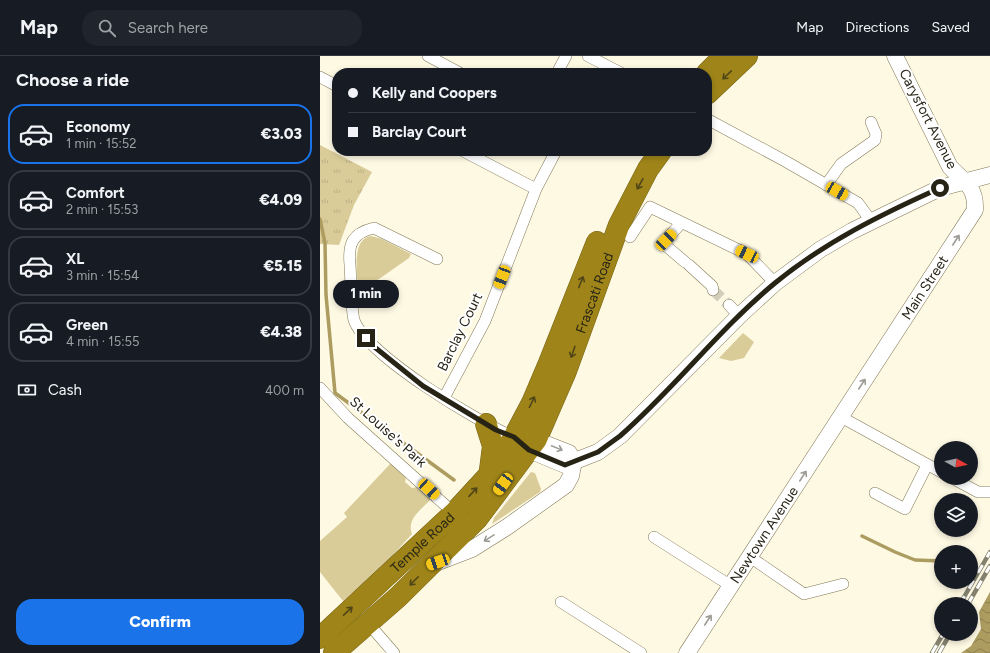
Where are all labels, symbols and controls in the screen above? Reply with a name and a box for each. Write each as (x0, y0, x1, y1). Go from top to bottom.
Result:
search box (82, 10, 362, 46)
text: Map (20, 16, 58, 39)
icon: search (96, 17, 118, 39)
text: Search here (128, 19, 208, 37)
text: Map (796, 19, 824, 36)
text: Directions (846, 19, 909, 36)
text: Saved (931, 19, 970, 36)
street label: Carysfort Avenue (895, 66, 961, 172)
text: Choose a ride (16, 69, 129, 91)
one-way arrow (722, 70, 732, 80)
text: Kelly and Coopers (372, 84, 497, 102)
icon: car (18, 116, 54, 152)
text: Economy (66, 118, 131, 136)
text: Barclay Court (372, 123, 467, 141)
text: €3.03 (261, 125, 302, 143)
text: 1 min · 15:52 (66, 136, 137, 151)
one-way arrow (635, 178, 643, 190)
route start (931, 179, 949, 197)
car (824, 180, 850, 202)
icon: car (18, 182, 54, 218)
text: Comfort (66, 184, 125, 202)
text: €4.09 (259, 191, 302, 209)
text: 2 min · 15:53 (66, 202, 138, 217)
car (653, 227, 679, 253)
one-way arrow (952, 235, 961, 246)
car (734, 243, 760, 265)
icon: car (18, 248, 54, 284)
text: XL (66, 250, 84, 268)
street label: Frascati Road (572, 250, 617, 336)
street label: Main Street (898, 252, 952, 323)
text: €5.15 (263, 257, 302, 275)
car (492, 264, 512, 290)
text: 3 min · 15:54 (66, 268, 139, 283)
one-way arrow (578, 276, 586, 288)
callout: 1 min (333, 280, 399, 308)
text: 1 min (350, 286, 382, 301)
street label: Barclay Court (434, 290, 486, 374)
icon: car (18, 314, 54, 350)
text: Green (66, 316, 108, 334)
text: €4.38 (260, 323, 302, 341)
route end (357, 329, 375, 347)
text: 4 min · 15:55 (66, 334, 139, 349)
one-way arrow (568, 346, 576, 358)
icon: cash (16, 379, 38, 401)
one-way arrow (858, 379, 866, 390)
text: Cash (48, 381, 82, 399)
text: 400 m (265, 383, 304, 398)
street label: St Louise's Park (346, 393, 430, 471)
one-way arrow (529, 396, 536, 408)
north arrow (934, 441, 978, 485)
map controls (934, 441, 978, 641)
one-way arrow (551, 445, 563, 453)
car (491, 471, 515, 497)
one-way arrow (799, 471, 807, 482)
car (416, 476, 442, 502)
street label: Newtown Avenue (726, 483, 802, 586)
one-way arrow (468, 487, 477, 497)
button: layers (934, 493, 978, 537)
street label: Temple Road (387, 509, 458, 576)
one-way arrow (484, 534, 495, 542)
button: + (934, 545, 978, 589)
car (425, 552, 451, 572)
one-way arrow (409, 576, 419, 586)
button: − (934, 597, 978, 641)
button: Confirm (16, 599, 304, 645)
one-way arrow (343, 606, 353, 616)
one-way arrow (705, 614, 713, 626)

